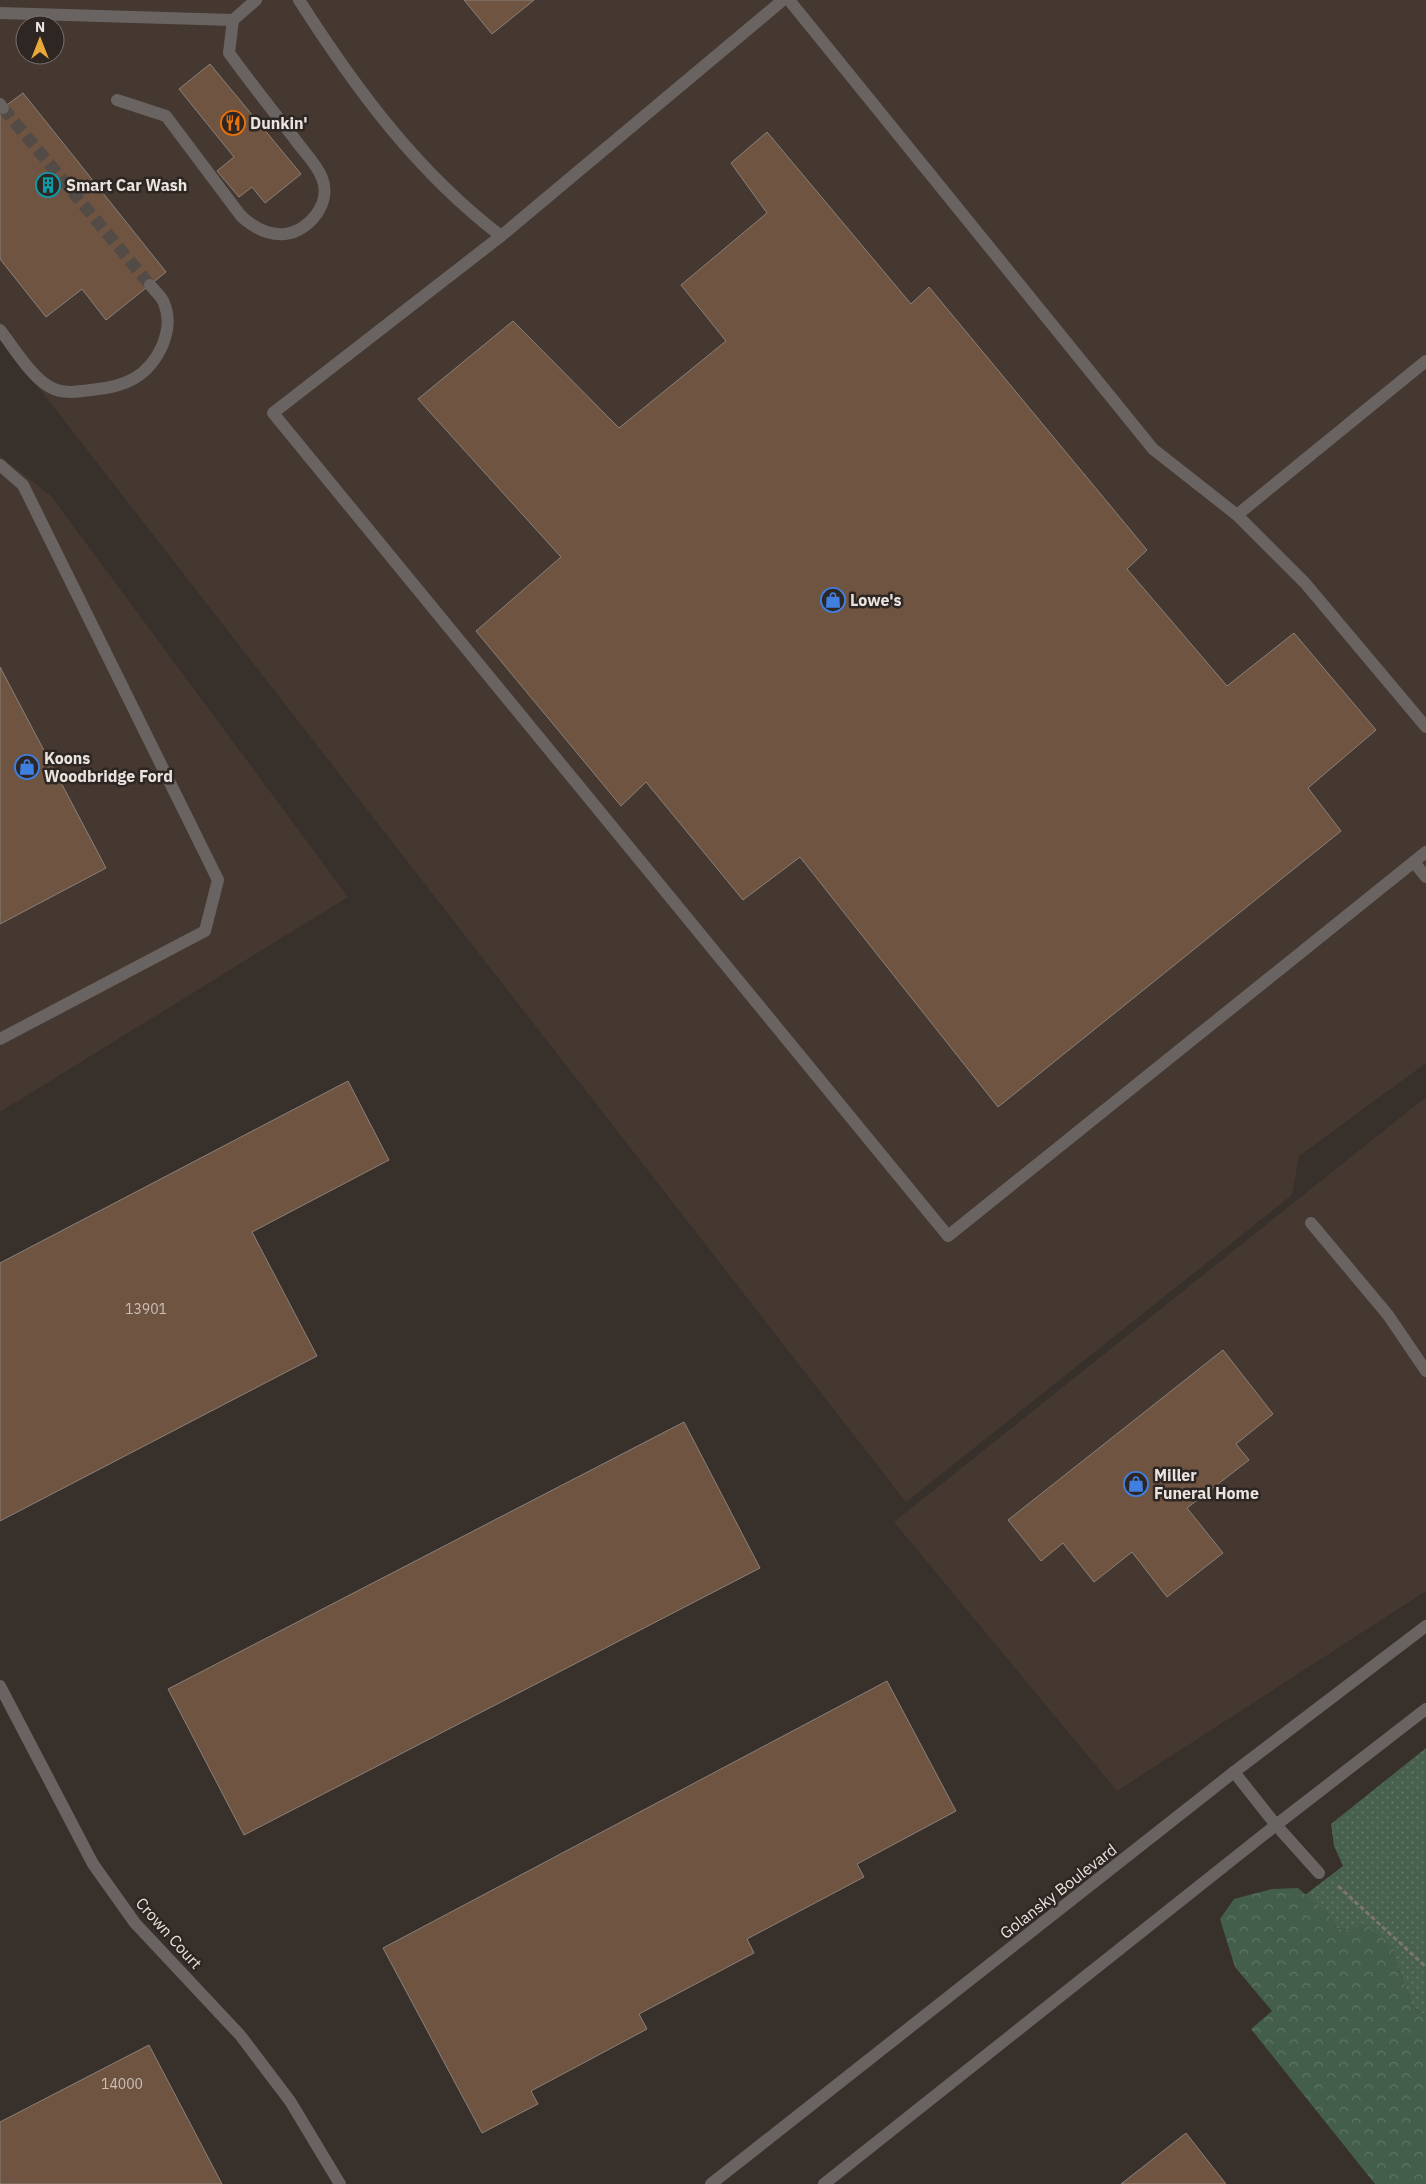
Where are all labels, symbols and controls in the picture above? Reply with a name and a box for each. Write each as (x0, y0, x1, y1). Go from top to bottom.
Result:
north arrow (15, 15, 65, 65)
text: N (35, 18, 45, 36)
restaurant icon: Dunkin' (220, 110, 246, 136)
place label: Dunkin' (250, 113, 308, 133)
building icon: Smart Car Wash (35, 172, 61, 198)
place label: Smart Car Wash (66, 175, 187, 195)
shop icon: Lowe's (820, 587, 846, 613)
place label: Lowe's (850, 590, 902, 610)
place label: Koons Woodbridge Ford (44, 748, 173, 786)
shop icon: Koons Woodbridge Ford (14, 754, 40, 780)
house number: 13901 (125, 1300, 167, 1318)
place label: Miller Funeral Home (1154, 1465, 1259, 1503)
shop icon: Miller Funeral Home (1123, 1471, 1149, 1497)
street label: Golansky Boulevard (996, 1839, 1120, 1943)
street label: Crown Court (132, 1893, 206, 1973)
house number: 14000 (101, 2075, 143, 2093)

